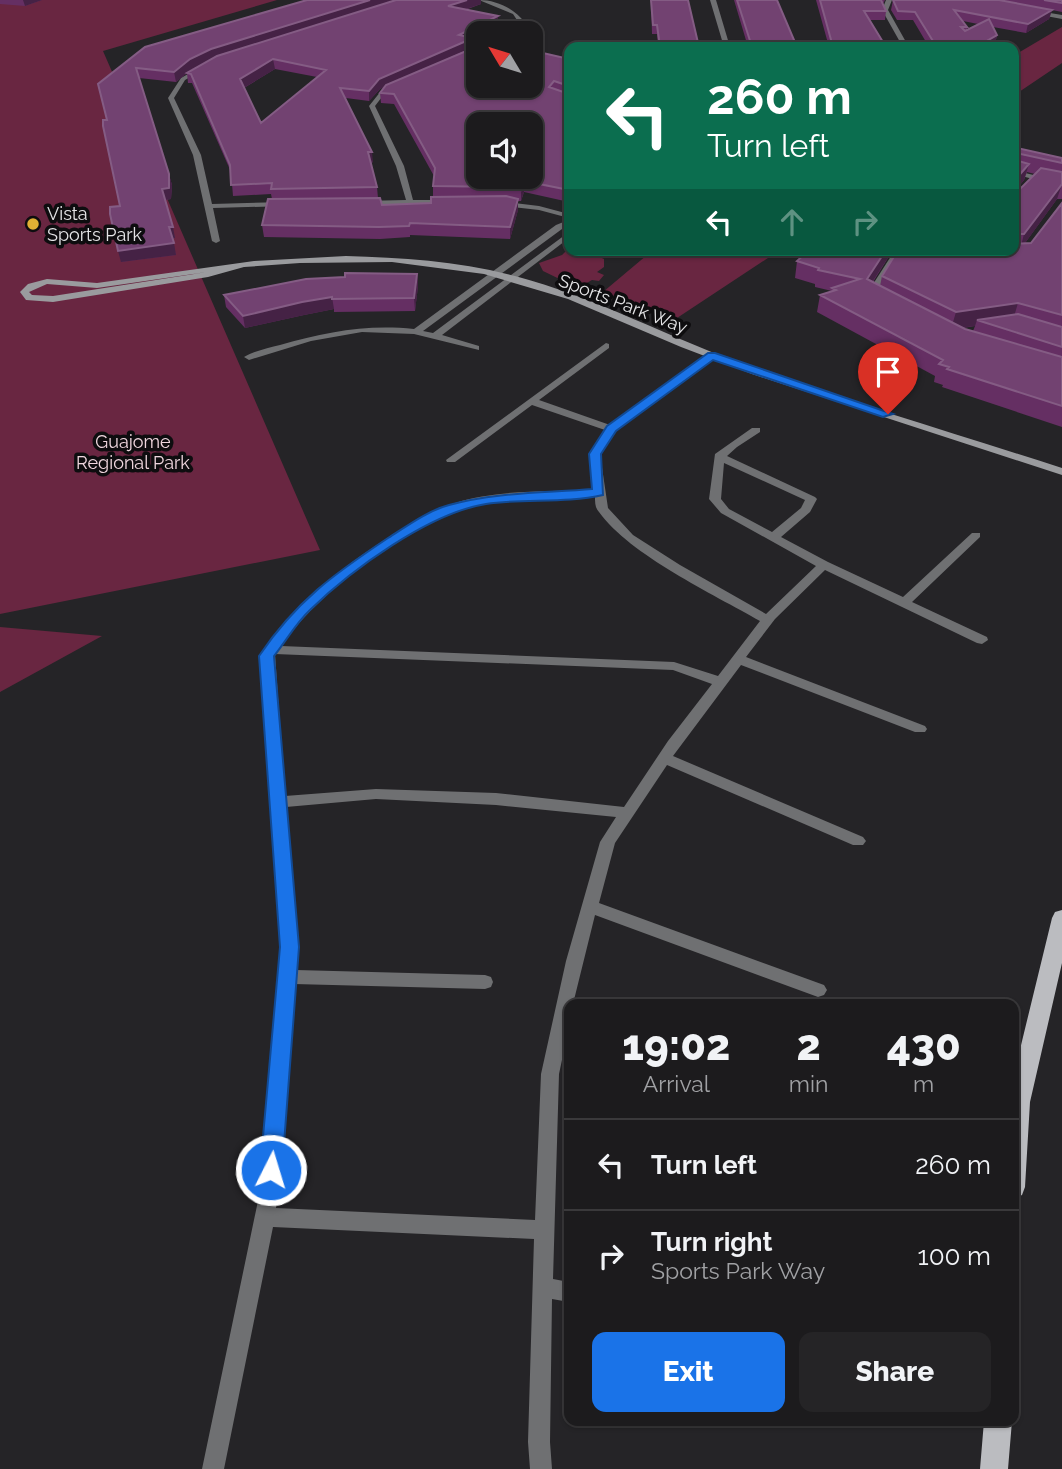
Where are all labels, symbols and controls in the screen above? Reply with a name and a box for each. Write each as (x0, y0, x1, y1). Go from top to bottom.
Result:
north arrow (466, 21, 542, 98)
map controls (466, 21, 543, 189)
text: 260 m (707, 68, 852, 125)
icon: left (592, 70, 683, 161)
button: sound (466, 112, 543, 189)
text: Turn left (707, 127, 829, 164)
place label: Vista Sports Park (47, 203, 143, 245)
icon: left (700, 203, 738, 241)
icon: ahead (773, 203, 811, 241)
icon: right (846, 203, 884, 241)
marker: Vista Sports Park (25, 216, 41, 232)
street label: Sports Park Way (556, 269, 691, 338)
pin (858, 342, 918, 414)
icon: arrive (869, 353, 907, 391)
park label: Guajome Regional Park (76, 431, 190, 473)
text: 19:02 (622, 1021, 730, 1070)
text: 2 (796, 1021, 821, 1070)
text: 430 (887, 1021, 961, 1070)
text: Arrival (643, 1070, 710, 1097)
text: min (789, 1070, 828, 1097)
text: m (913, 1070, 934, 1097)
position arrow (234, 1133, 308, 1207)
icon: left (592, 1146, 630, 1184)
text: Turn left (651, 1150, 757, 1180)
text: 260 m (915, 1150, 991, 1180)
text: Turn right (651, 1227, 772, 1257)
icon: right (592, 1237, 630, 1275)
text: 100 m (918, 1241, 991, 1271)
text: Sports Park Way (651, 1257, 825, 1284)
button: Exit (592, 1332, 785, 1412)
button: Share (799, 1332, 991, 1412)

